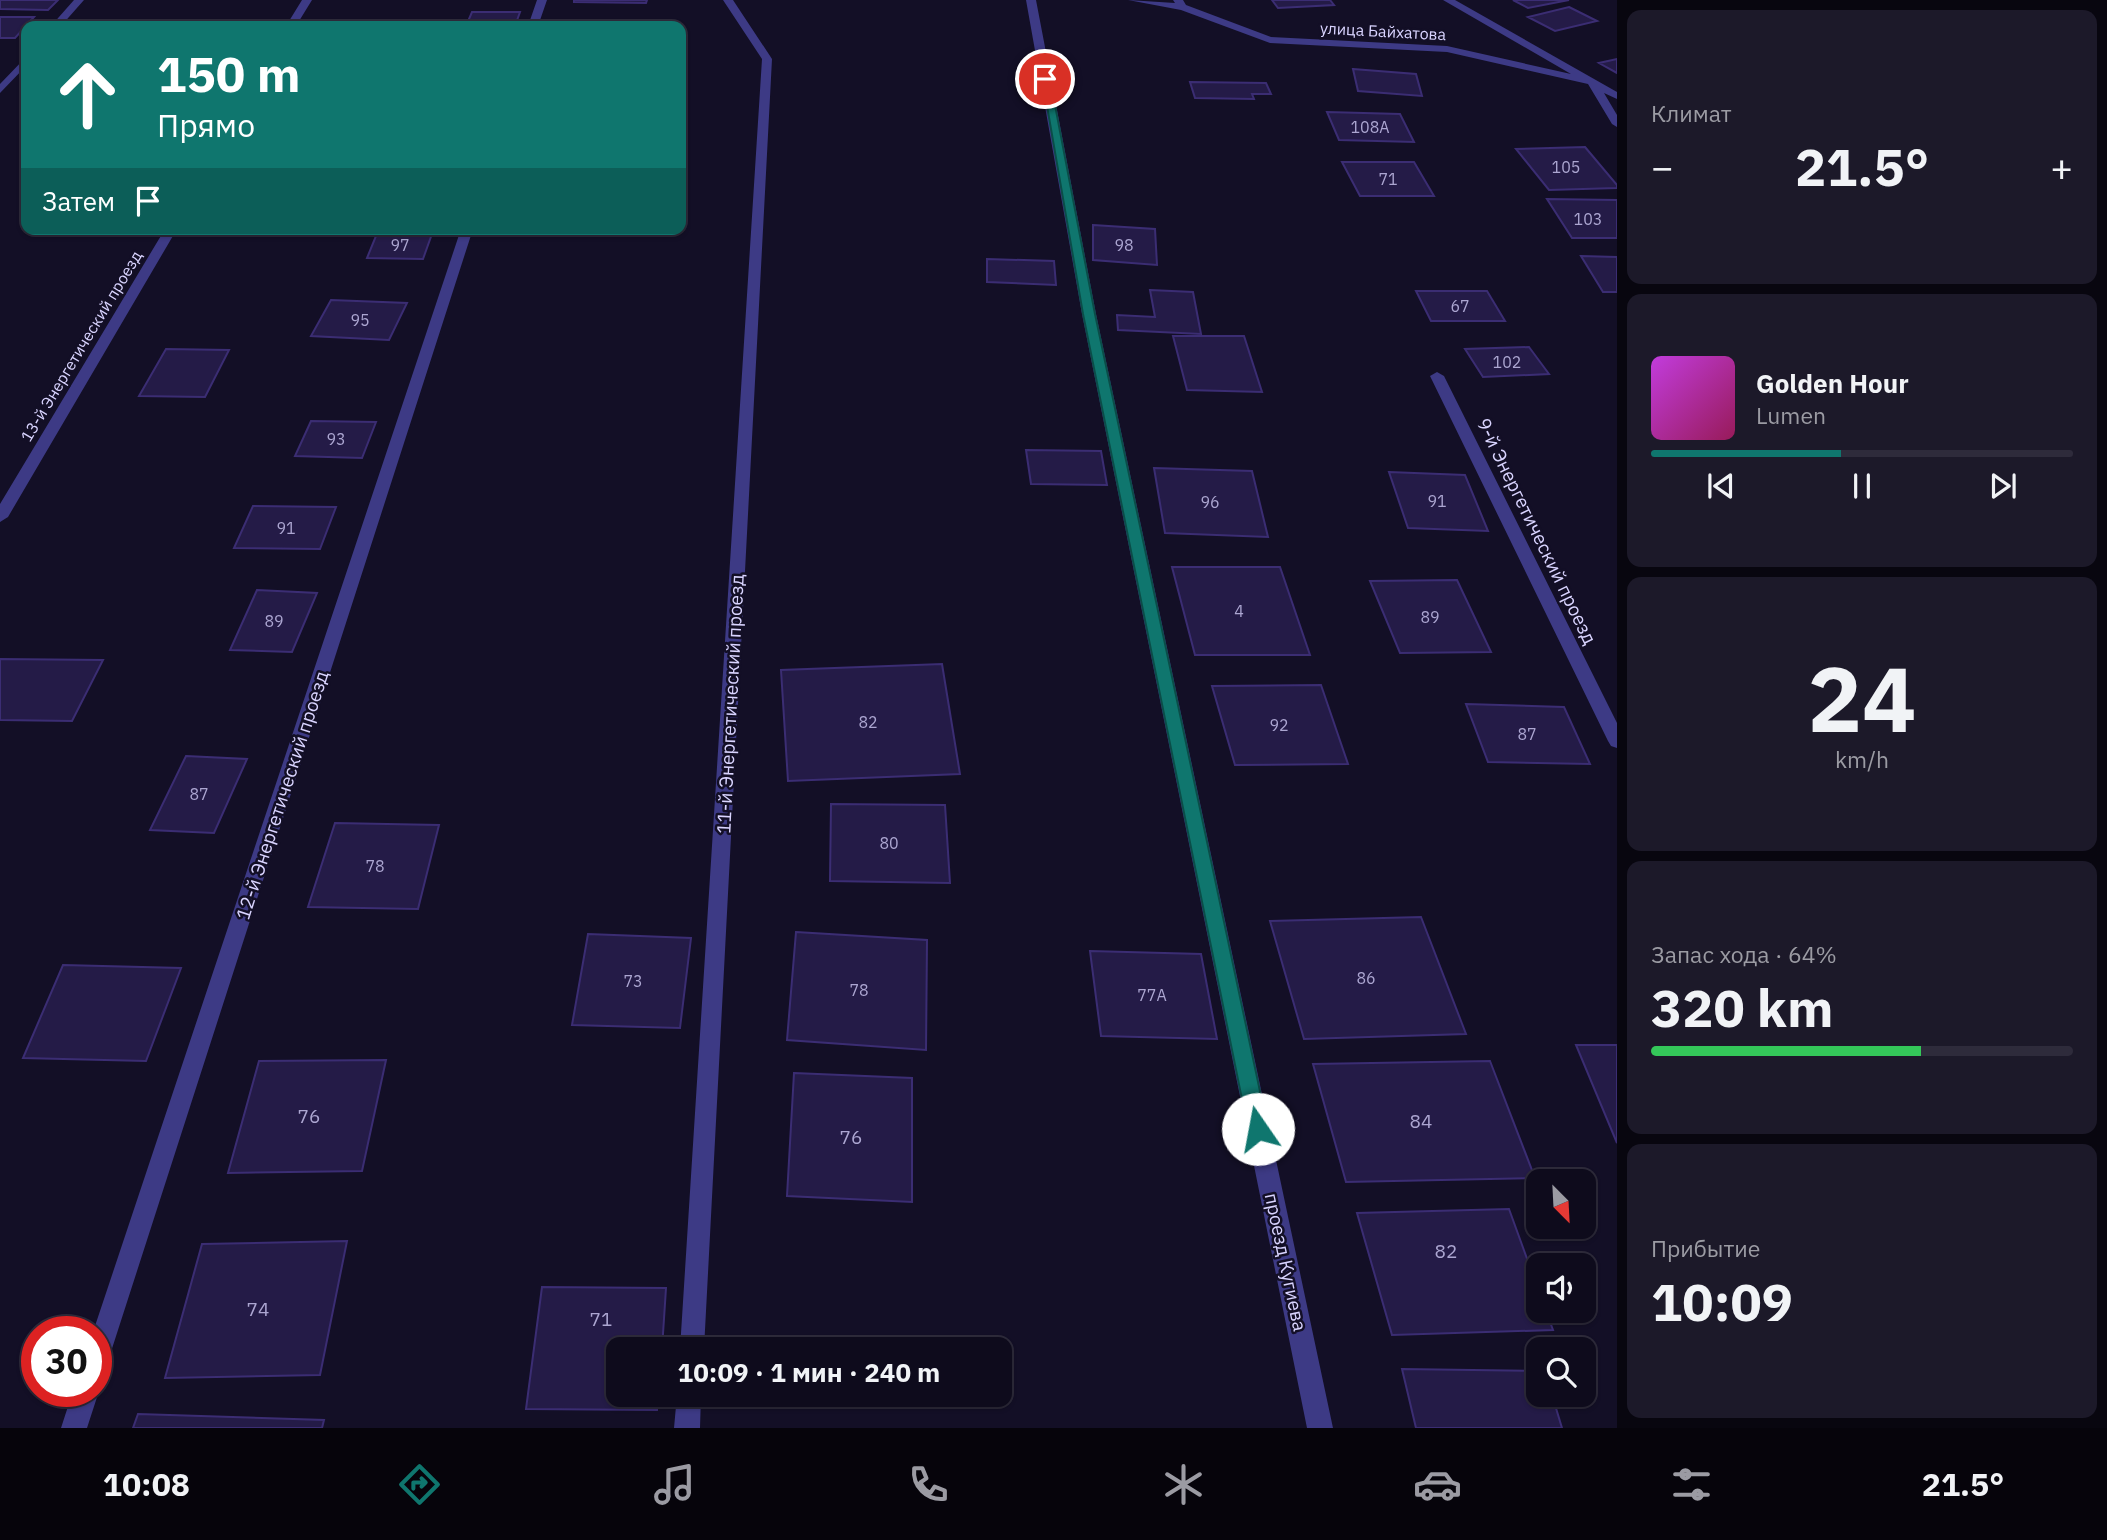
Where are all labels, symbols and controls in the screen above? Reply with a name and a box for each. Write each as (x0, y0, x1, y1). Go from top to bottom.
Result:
street label: улица Байхатова (1319, 18, 1447, 44)
text: 150 m (157, 42, 301, 105)
icon: ahead (42, 49, 133, 140)
pin (1015, 49, 1075, 109)
icon: arrive (1026, 60, 1064, 98)
text: Климат (1651, 98, 1732, 128)
text: Прямо (157, 104, 255, 146)
house number: 108А (1350, 117, 1390, 137)
text: 21.5° (1795, 133, 1929, 200)
text: − (1651, 142, 1674, 191)
text: + (2050, 142, 2073, 191)
house number: 105 (1552, 157, 1580, 177)
house number: 71 (1378, 169, 1398, 189)
icon: arrive (129, 182, 167, 220)
text: Затем (42, 184, 115, 218)
house number: 103 (1574, 209, 1602, 229)
house number: 97 (390, 235, 410, 255)
house number: 98 (1114, 235, 1134, 255)
street label: 13-й Энергетический проезд (16, 247, 146, 445)
house number: 67 (1450, 296, 1470, 316)
house number: 95 (350, 310, 370, 330)
house number: 102 (1493, 352, 1521, 372)
text: Golden Hour (1756, 366, 1909, 400)
text: Lumen (1756, 400, 1826, 430)
street label: 9-й Энергетический проезд (1472, 414, 1602, 648)
house number: 93 (326, 429, 346, 449)
icon: previous (1702, 467, 1740, 505)
icon: pause (1843, 467, 1881, 505)
icon: next (1984, 467, 2022, 505)
house number: 91 (1427, 491, 1447, 511)
house number: 96 (1200, 492, 1220, 512)
house number: 91 (276, 518, 296, 538)
street label: 11-й Энергетический проезд (711, 573, 749, 835)
house number: 4 (1234, 601, 1244, 621)
house number: 89 (1420, 607, 1440, 627)
house number: 89 (264, 611, 284, 631)
text: 24 (1807, 639, 1917, 757)
street label: 12-й Энергетический проезд (230, 668, 334, 922)
house number: 82 (858, 712, 878, 732)
house number: 92 (1269, 715, 1289, 735)
house number: 87 (1517, 724, 1537, 744)
text: km/h (1835, 744, 1889, 774)
house number: 87 (189, 784, 209, 804)
house number: 80 (879, 833, 899, 853)
house number: 78 (365, 856, 385, 876)
text: Запас хода · 64% (1651, 939, 1837, 969)
house number: 86 (1356, 968, 1376, 988)
house number: 73 (623, 971, 643, 991)
text: 320 km (1651, 974, 1833, 1041)
house number: 78 (849, 980, 869, 1000)
house number: 77А (1137, 985, 1167, 1005)
position arrow (1221, 1092, 1295, 1166)
house number: 76 (298, 1104, 320, 1128)
house number: 84 (1410, 1109, 1432, 1133)
house number: 76 (840, 1125, 862, 1149)
north arrow (1526, 1169, 1596, 1239)
map controls (1526, 1169, 1596, 1407)
street label: проезд Кугиева (1260, 1191, 1312, 1333)
text: Прибытие (1651, 1233, 1760, 1263)
house number: 82 (1435, 1239, 1457, 1263)
button: sound (1526, 1253, 1596, 1323)
text: 10:09 (1651, 1268, 1793, 1335)
house number: 74 (247, 1297, 269, 1321)
house number: 71 (590, 1307, 612, 1331)
speed limit sign: 30 (21, 1316, 112, 1407)
button: search (1526, 1337, 1596, 1407)
text: 10:09 · 1 мин · 240 m (678, 1355, 940, 1389)
icon: directions (395, 1460, 444, 1509)
icon: music (650, 1460, 699, 1509)
icon: phone (904, 1460, 953, 1509)
icon: climate (1159, 1460, 1208, 1509)
icon: car (1413, 1460, 1462, 1509)
icon: filters (1667, 1460, 1716, 1509)
text: 10:08 (103, 1463, 190, 1505)
text: 21.5° (1922, 1463, 2004, 1505)

